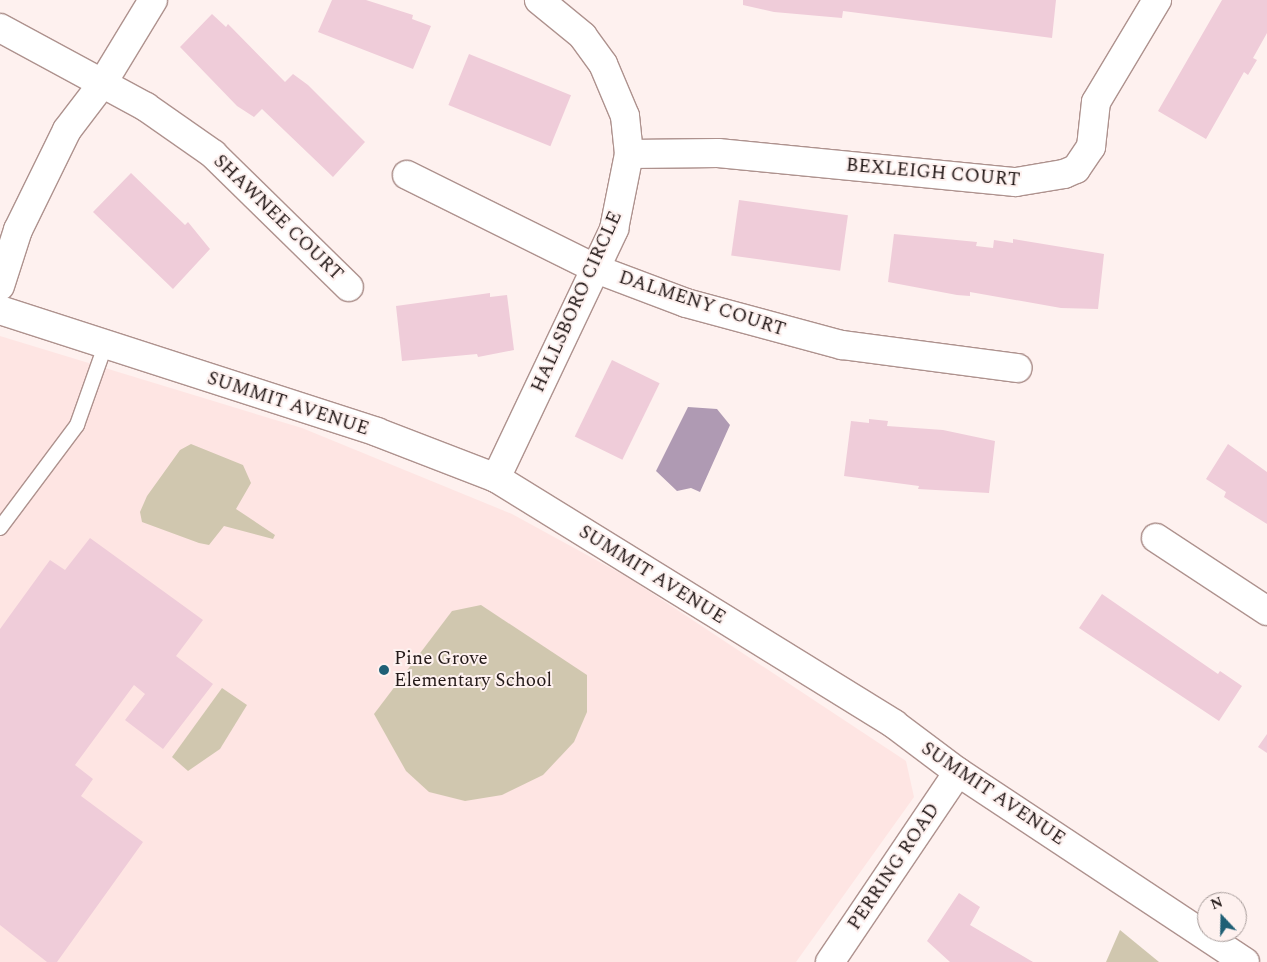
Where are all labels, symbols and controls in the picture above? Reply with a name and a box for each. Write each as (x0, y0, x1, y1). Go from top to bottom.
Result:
street label: SHAWNEE COURT (208, 150, 348, 286)
street label: BEXLEIGH COURT (845, 154, 1021, 192)
street label: HALLSBORO CIRCLE (527, 208, 627, 396)
street label: DALMENY COURT (616, 266, 788, 342)
street label: SUMMIT AVENUE (204, 367, 372, 441)
street label: SUMMIT AVENUE (574, 521, 730, 629)
place label: Pine Grove Elementary School (394, 648, 552, 692)
marker: Pine Grove Elementary School (378, 664, 390, 676)
street label: SUMMIT AVENUE (917, 737, 1069, 851)
street label: PERRING ROAD (843, 799, 945, 935)
north arrow (1197, 892, 1247, 942)
text: N (1208, 892, 1226, 915)

